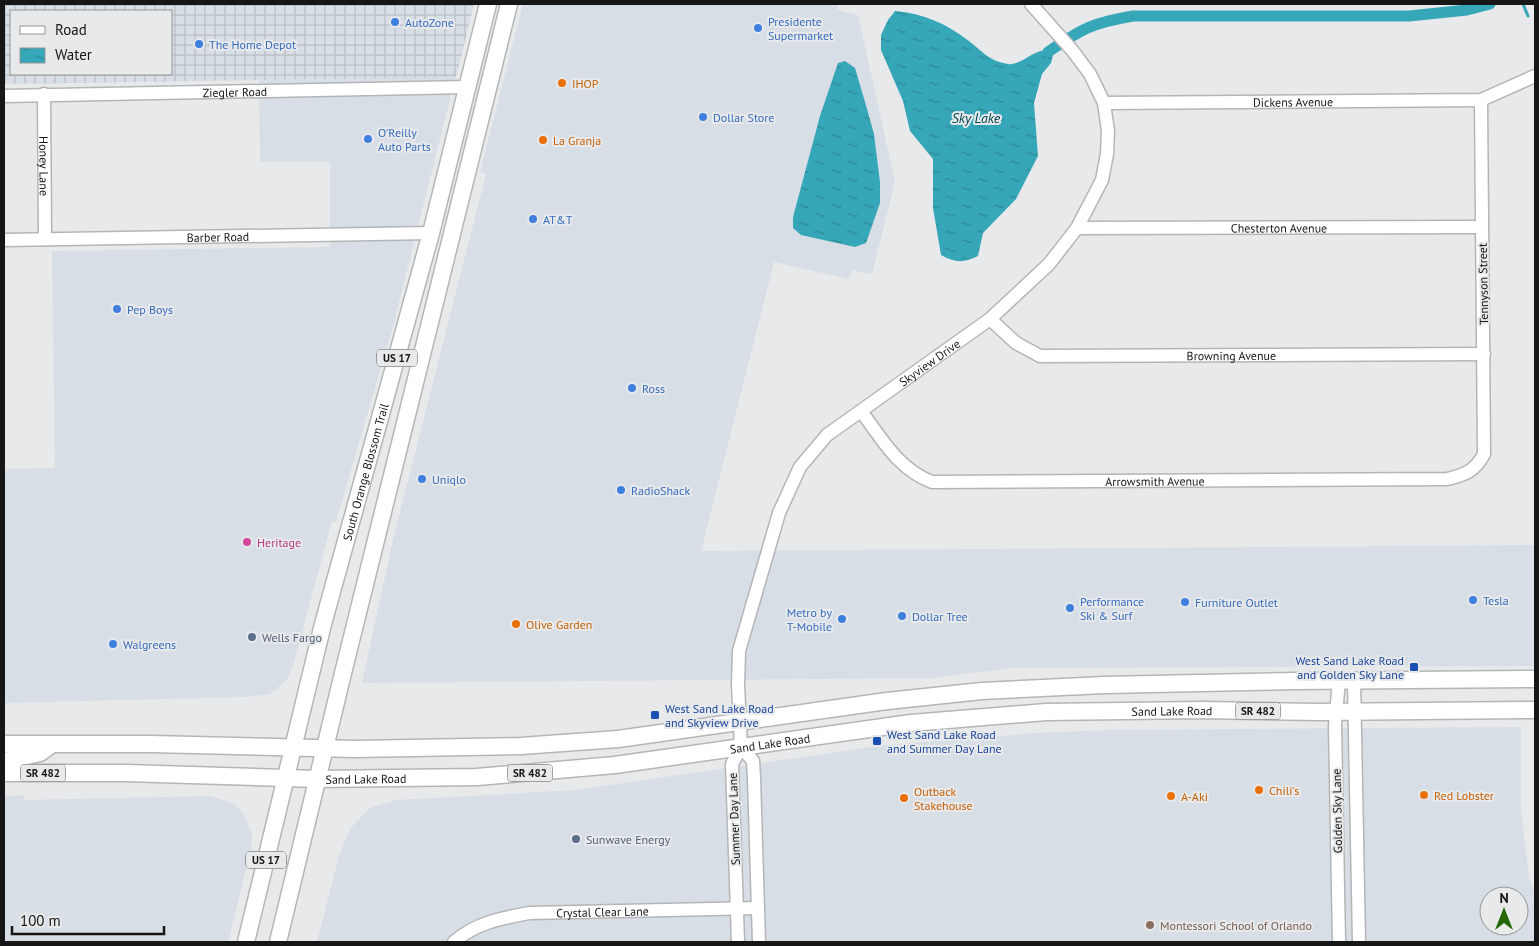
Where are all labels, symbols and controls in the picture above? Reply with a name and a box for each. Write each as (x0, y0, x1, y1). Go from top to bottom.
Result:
legend (10, 10, 172, 75)
place label: Presidente Supermarket (768, 14, 833, 43)
place label: AutoZone (405, 15, 454, 30)
marker: AutoZone (389, 16, 401, 28)
text: Road (55, 20, 87, 39)
marker: Presidente Supermarket (752, 22, 764, 34)
place label: The Home Depot (209, 37, 296, 52)
marker: The Home Depot (193, 38, 205, 50)
text: Water (55, 45, 92, 64)
place label: IHOP (572, 76, 599, 91)
marker: IHOP (556, 77, 568, 89)
street label: Ziegler Road (203, 83, 267, 100)
street label: Dickens Avenue (1253, 94, 1333, 109)
water label: Sky Lake (952, 109, 1001, 127)
place label: Dollar Store (713, 110, 774, 125)
marker: Dollar Store (697, 111, 709, 123)
place label: O'Reilly Auto Parts (378, 125, 431, 154)
marker: O'Reilly Auto Parts (362, 133, 374, 145)
place label: La Granja (553, 133, 601, 148)
marker: La Granja (537, 134, 549, 146)
street label: Honey Lane (37, 136, 52, 196)
place label: AT&T (543, 212, 573, 227)
marker: AT&T (527, 213, 539, 225)
street label: Chesterton Avenue (1231, 220, 1327, 235)
street label: Barber Road (187, 228, 249, 245)
street label: Tennyson Street (1475, 243, 1491, 325)
place label: Pep Boys (127, 302, 173, 317)
marker: Pep Boys (111, 303, 123, 315)
street label: Skyview Drive (896, 335, 963, 389)
street label: Browning Avenue (1187, 347, 1276, 363)
road number: US 17 (377, 349, 417, 366)
place label: Ross (642, 381, 665, 396)
marker: Ross (626, 382, 638, 394)
street label: South Orange Blossom Trail (339, 401, 391, 542)
place label: Uniqlo (432, 472, 466, 487)
marker: Uniqlo (416, 473, 428, 485)
street label: Arrowsmith Avenue (1105, 473, 1205, 488)
place label: RadioShack (631, 483, 690, 498)
marker: RadioShack (615, 484, 627, 496)
place label: Heritage (257, 535, 301, 550)
marker: Heritage (241, 536, 253, 548)
place label: Tesla (1483, 593, 1509, 608)
place label: Performance Ski & Surf (1080, 594, 1144, 623)
marker: Tesla (1467, 594, 1479, 606)
place label: Furniture Outlet (1195, 595, 1278, 610)
marker: Furniture Outlet (1179, 596, 1191, 608)
marker: Performance Ski & Surf (1064, 602, 1076, 614)
place label: Metro by T-Mobile (787, 605, 832, 634)
place label: Dollar Tree (912, 609, 968, 624)
marker: Dollar Tree (896, 610, 908, 622)
marker: Metro by T-Mobile (836, 613, 848, 625)
place label: Olive Garden (526, 617, 592, 632)
marker: Olive Garden (510, 618, 522, 630)
place label: Wells Fargo (262, 630, 322, 645)
marker: Wells Fargo (246, 631, 258, 643)
place label: Walgreens (123, 637, 176, 652)
marker: Walgreens (107, 638, 119, 650)
place label: West Sand Lake Road and Golden Sky Lane (1295, 653, 1404, 682)
marker: West Sand Lake Road and Golden Sky Lane (1408, 661, 1420, 673)
place label: West Sand Lake Road and Skyview Drive (665, 701, 774, 730)
street label: Sand Lake Road (1131, 702, 1213, 718)
road number: SR 482 (1236, 702, 1280, 719)
marker: West Sand Lake Road and Skyview Drive (649, 709, 661, 721)
place label: West Sand Lake Road and Summer Day Lane (887, 727, 1002, 756)
street label: Sand Lake Road (729, 730, 811, 756)
marker: West Sand Lake Road and Summer Day Lane (871, 735, 883, 747)
road number: SR 482 (20, 764, 66, 781)
road number: SR 482 (508, 764, 552, 781)
street label: Golden Sky Lane (1329, 769, 1345, 853)
street label: Sand Lake Road (325, 770, 406, 786)
street label: Summer Day Lane (725, 773, 743, 865)
place label: Chili's (1269, 783, 1299, 798)
place label: Outback Stakehouse (914, 784, 973, 813)
marker: Chili's (1253, 784, 1265, 796)
place label: Red Lobster (1434, 788, 1494, 803)
place label: A-Aki (1181, 789, 1208, 804)
marker: Red Lobster (1418, 789, 1430, 801)
marker: A-Aki (1165, 790, 1177, 802)
marker: Outback Stakehouse (898, 792, 910, 804)
place label: Sunwave Energy (586, 832, 671, 847)
marker: Sunwave Energy (570, 833, 582, 845)
road number: US 17 (246, 852, 286, 868)
north arrow (1479, 886, 1529, 936)
text: N (1499, 889, 1509, 907)
street label: Crystal Clear Lane (556, 903, 649, 920)
scale bar (12, 904, 165, 936)
text: 100 m (20, 911, 61, 930)
place label: Montessori School of Orlando (1160, 918, 1312, 933)
marker: Montessori School of Orlando (1144, 919, 1156, 931)

